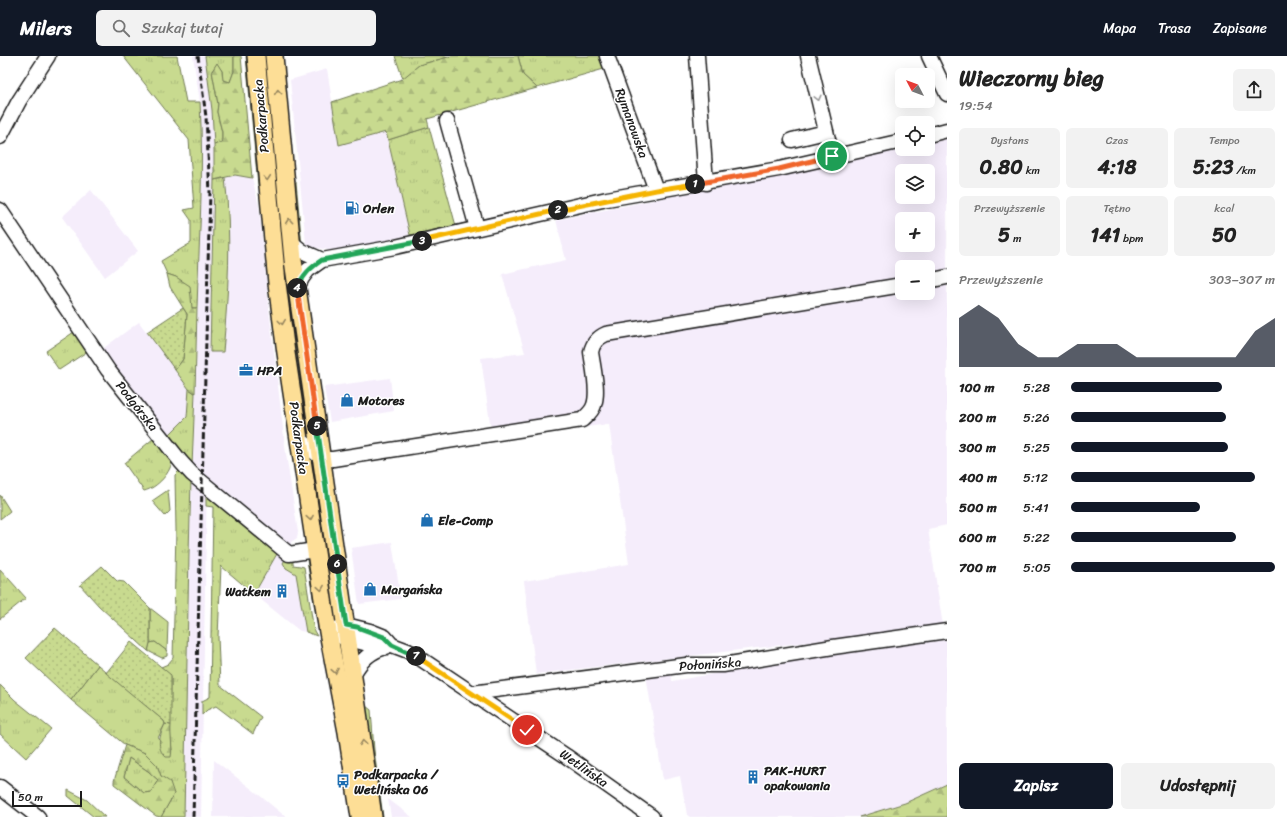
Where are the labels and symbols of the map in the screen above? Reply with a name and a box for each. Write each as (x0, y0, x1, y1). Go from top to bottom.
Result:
north arrow (895, 68, 935, 108)
street label: Podkarpacka (246, 78, 276, 154)
street label: Rymanowska (609, 85, 655, 162)
one-way arrow (273, 89, 282, 95)
one-way arrow (813, 95, 822, 102)
pin (815, 139, 849, 173)
pin: 1 (685, 174, 705, 194)
one-way arrow (262, 175, 271, 182)
place label: Orlen (362, 197, 395, 220)
fuel station icon: Orlen (344, 200, 360, 216)
pin: 2 (548, 200, 568, 220)
one-way arrow (285, 218, 294, 224)
pin: 3 (412, 231, 432, 251)
pin: 4 (287, 278, 307, 298)
one-way arrow (277, 319, 286, 325)
place label: HPA (256, 359, 282, 382)
office icon: HPA (238, 362, 254, 378)
street label: Podgórska (110, 376, 165, 437)
place label: Motores (357, 389, 405, 412)
shop icon: Motores (339, 392, 355, 408)
street label: Podkarpacka (283, 400, 316, 476)
pin: 5 (307, 416, 327, 436)
place label: Ele-Comp (438, 509, 493, 532)
shop icon: Ele-Comp (419, 512, 435, 528)
one-way arrow (305, 515, 314, 521)
pin: 6 (327, 554, 347, 574)
place label: Margańska (380, 578, 443, 601)
place label: Watkem (225, 580, 271, 603)
shop icon: Margańska (362, 581, 378, 597)
building icon: Watkem (274, 583, 290, 599)
one-way arrow (316, 585, 325, 591)
pin: 7 (406, 646, 426, 666)
street label: Połonińska (678, 650, 742, 678)
one-way arrow (331, 668, 339, 674)
pin (510, 713, 544, 747)
one-way arrow (359, 740, 368, 746)
street label: Wetlińska (555, 743, 614, 794)
place label: PAK-HURT opakowania (764, 759, 830, 797)
place label: Podkarpacka / Wetlińska 06 (354, 763, 440, 801)
building icon: PAK-HURT opakowania (745, 769, 761, 785)
bus stop icon: Podkarpacka / Wetlińska 06 (335, 773, 351, 789)
scale bar (12, 789, 82, 808)

